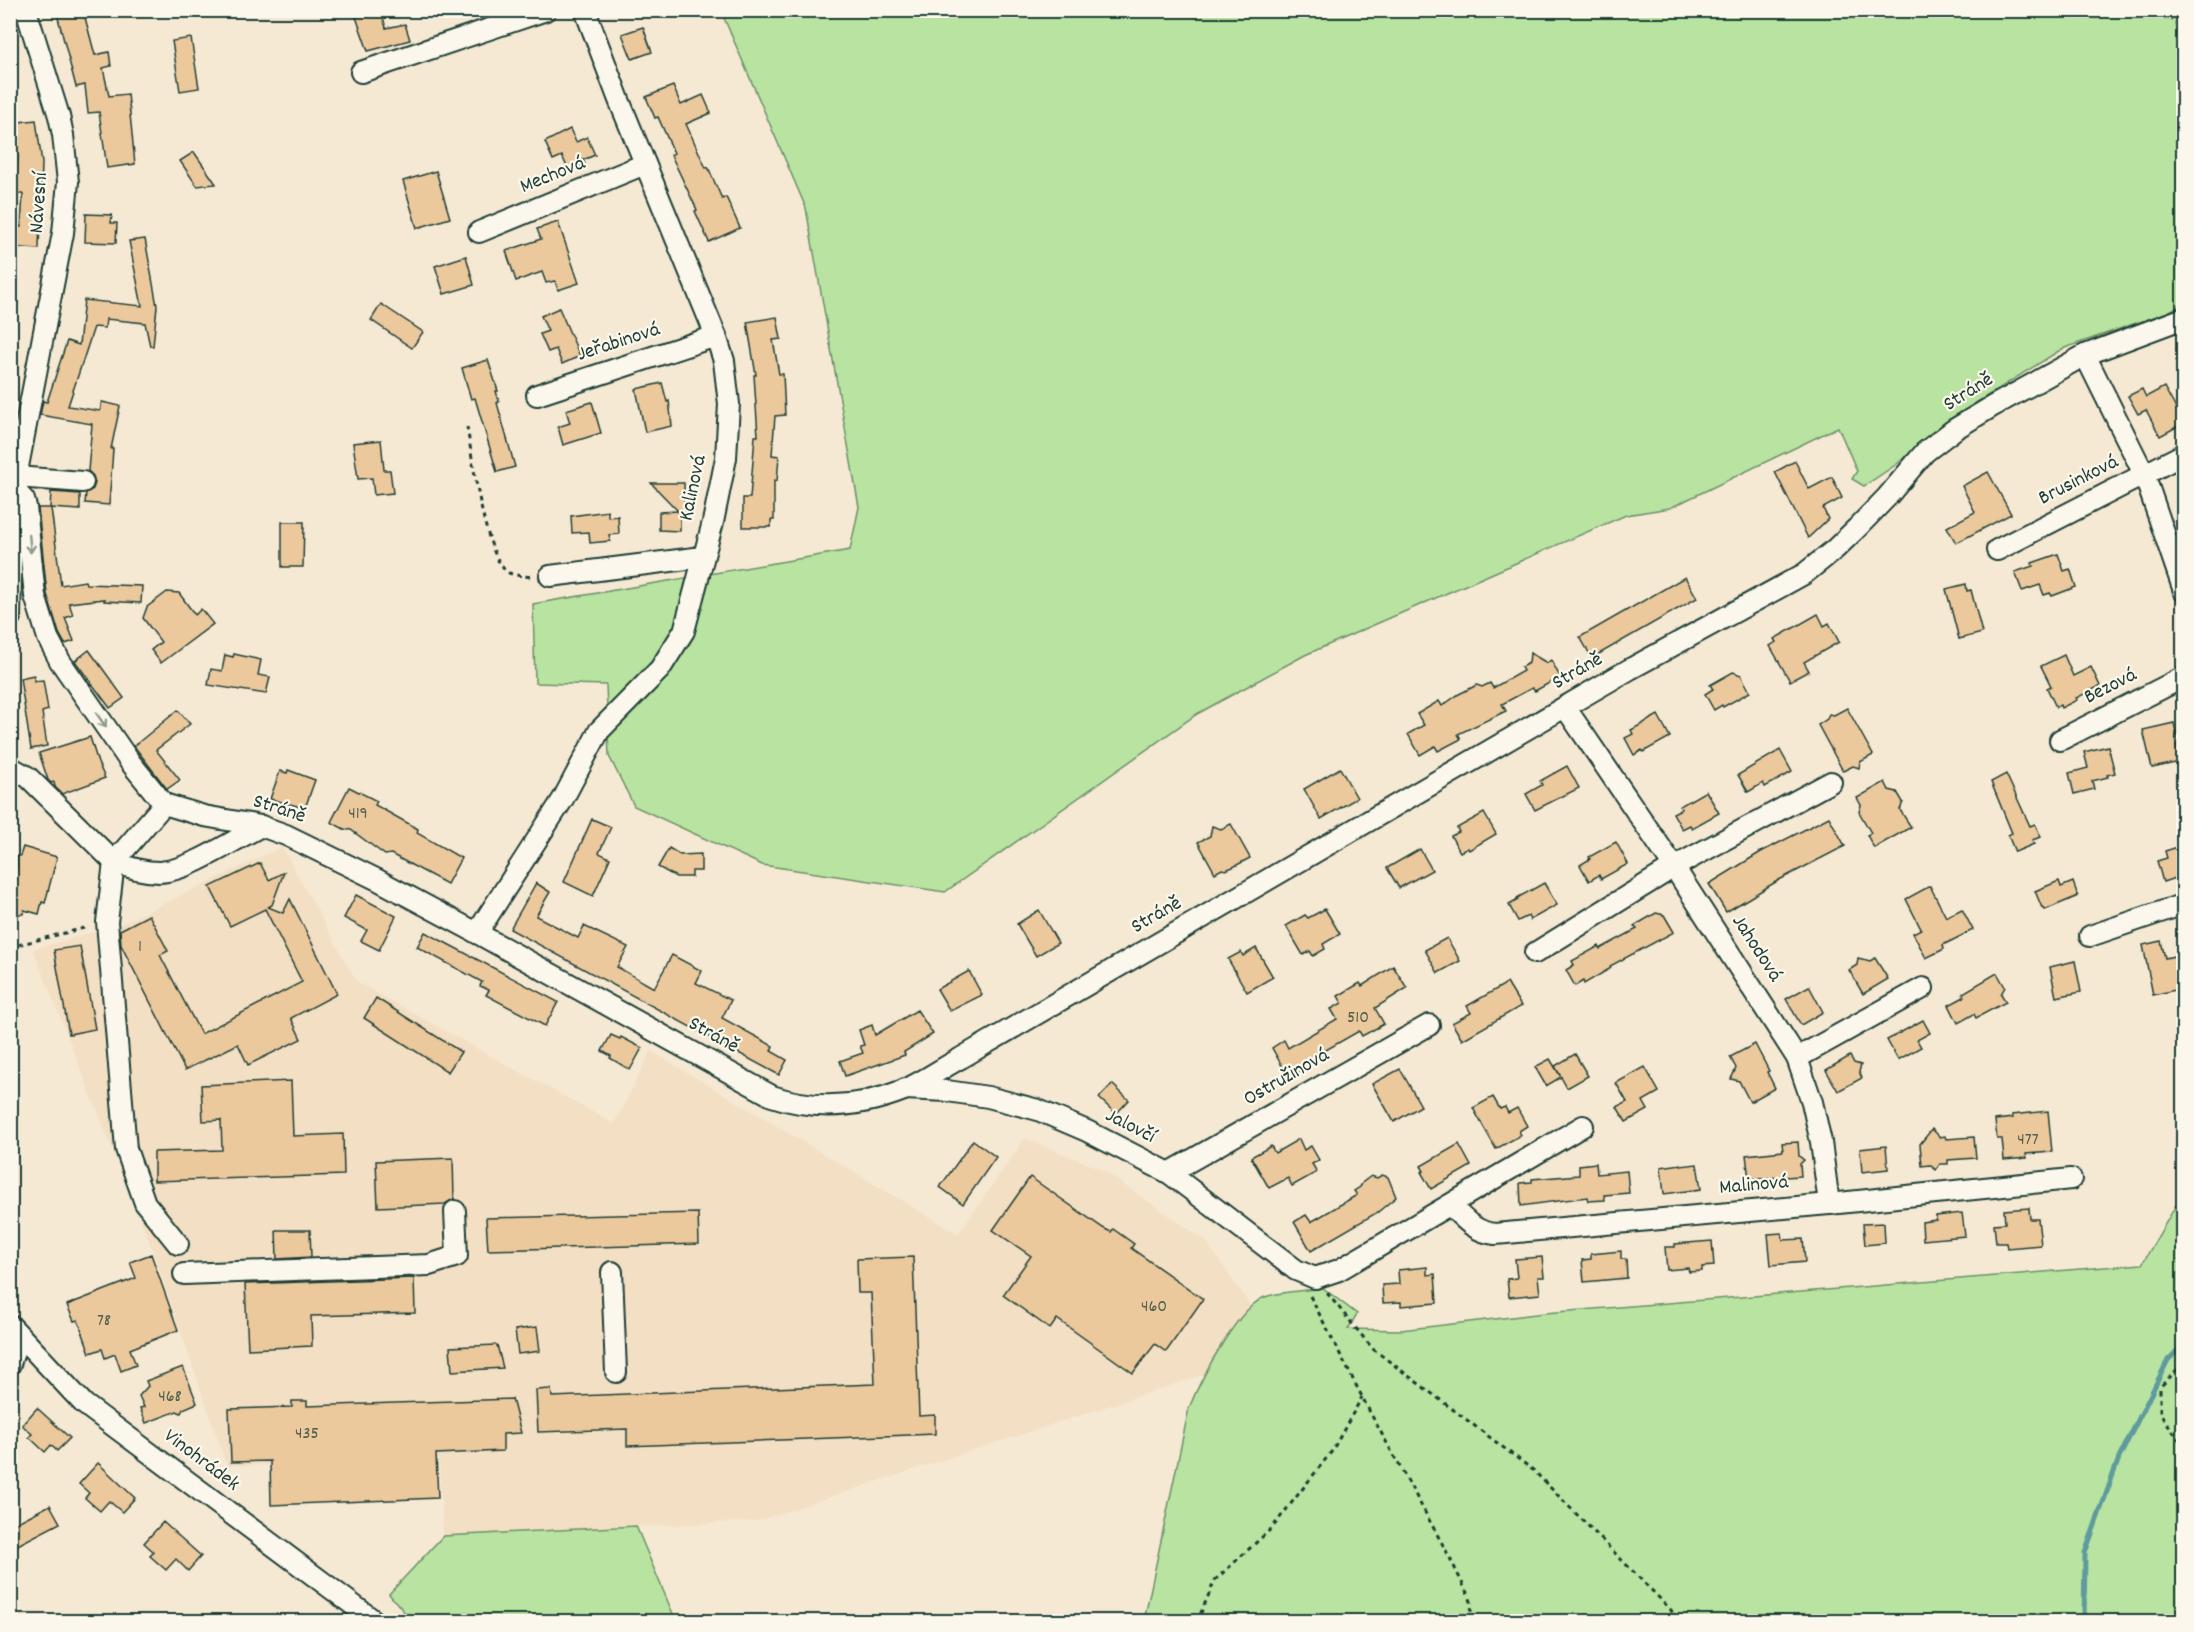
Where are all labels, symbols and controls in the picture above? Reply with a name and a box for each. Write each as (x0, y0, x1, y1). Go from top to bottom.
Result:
street label: Mechová (516, 149, 591, 203)
street label: Návesní (23, 169, 57, 235)
street label: Jeřabinová (574, 315, 665, 371)
street label: Stráně (1938, 366, 2000, 420)
street label: Brusinková (2034, 448, 2125, 514)
street label: Kalinová (672, 452, 716, 524)
one-way arrow (25, 533, 36, 553)
street label: Stráně (1547, 645, 1609, 699)
street label: Bezová (2079, 661, 2143, 713)
one-way arrow (95, 712, 108, 729)
street label: Stráně (249, 787, 309, 833)
house number: 419 (348, 802, 368, 827)
street label: Stráně (1126, 889, 1188, 943)
street label: Jahodová (1723, 909, 1789, 989)
house number: 1 (138, 935, 142, 960)
house number: 510 (1347, 1006, 1369, 1031)
street label: Stráně (682, 1010, 744, 1062)
street label: Ostružinová (1238, 1041, 1336, 1115)
street label: Jalovčí (1100, 1102, 1162, 1153)
house number: 477 (2017, 1128, 2039, 1153)
street label: Malinová (1718, 1168, 1790, 1204)
house number: 460 (1141, 1295, 1167, 1320)
house number: 78 (97, 1309, 111, 1334)
house number: 468 (158, 1385, 182, 1410)
street label: Vinohrádek (157, 1422, 245, 1500)
house number: 435 (295, 1422, 319, 1447)

